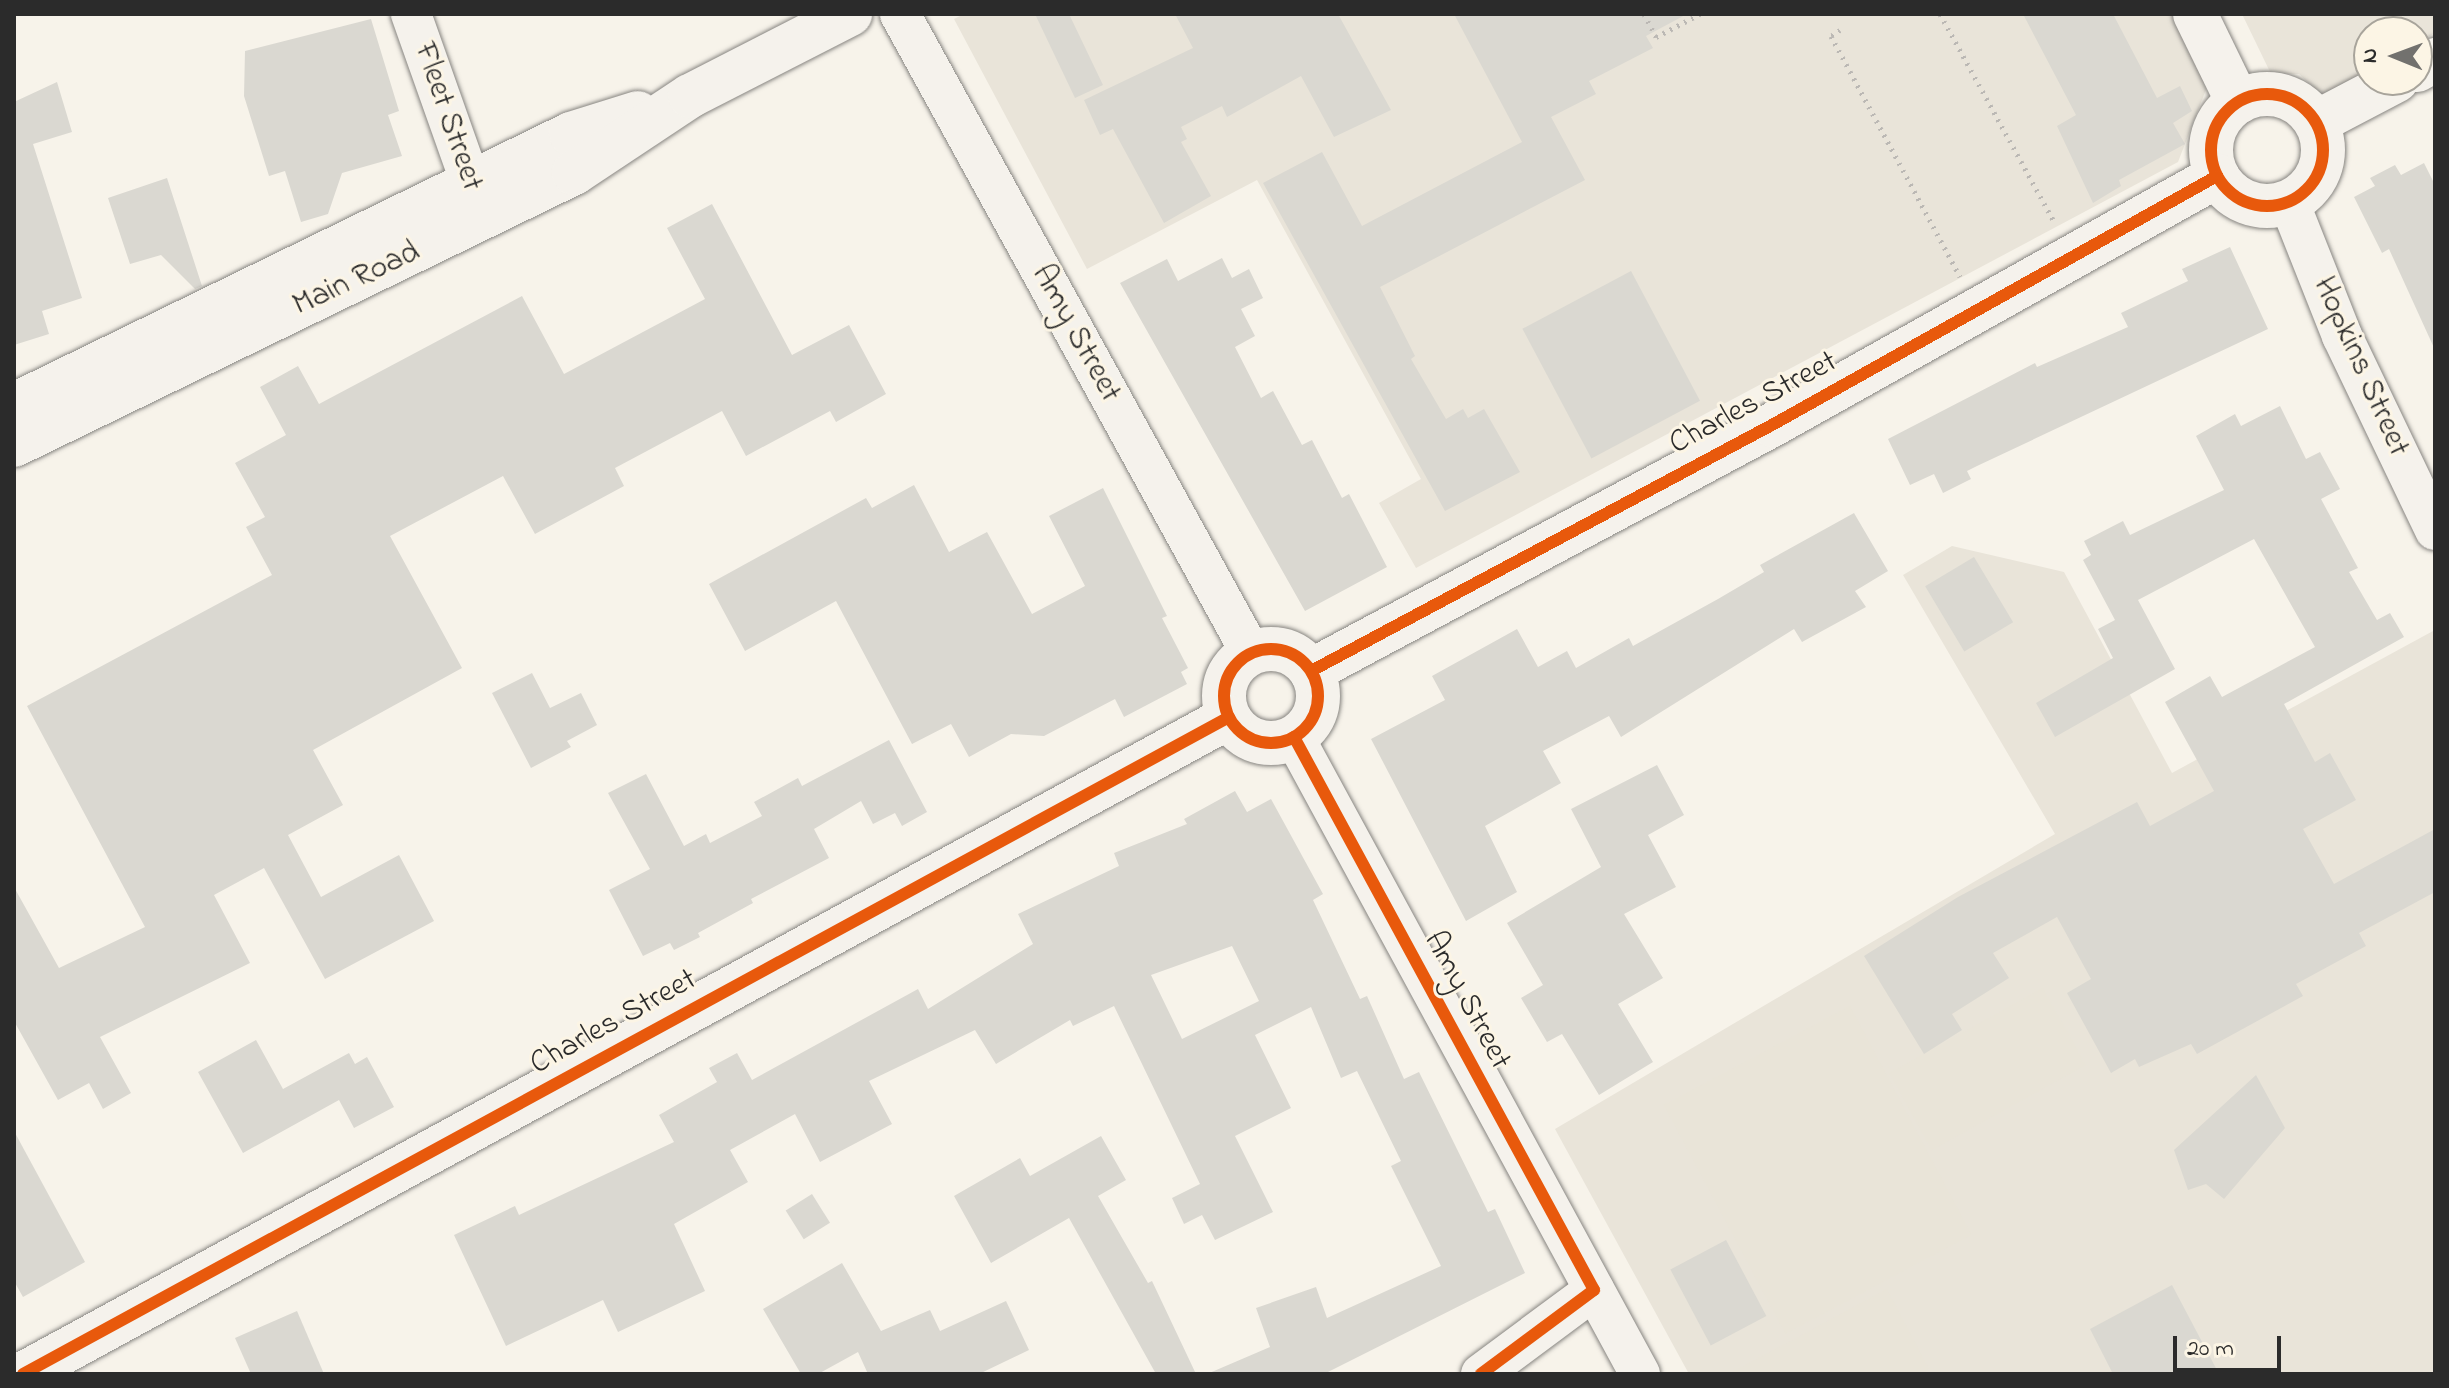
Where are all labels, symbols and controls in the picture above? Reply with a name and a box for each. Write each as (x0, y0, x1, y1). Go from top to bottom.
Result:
north arrow (2353, 16, 2433, 96)
street label: Fleet Street (404, 38, 490, 196)
text: N (2355, 48, 2387, 63)
street label: Main Road (287, 234, 427, 326)
street label: Amy Street (1022, 259, 1128, 409)
street label: Hopkins Street (2303, 271, 2417, 463)
street label: Charles Street (1663, 344, 1845, 464)
street label: Amy Street (1414, 925, 1518, 1077)
street label: Charles Street (524, 961, 704, 1085)
scale bar (2177, 1320, 2285, 1370)
text: 20 m (2187, 1332, 2234, 1367)

